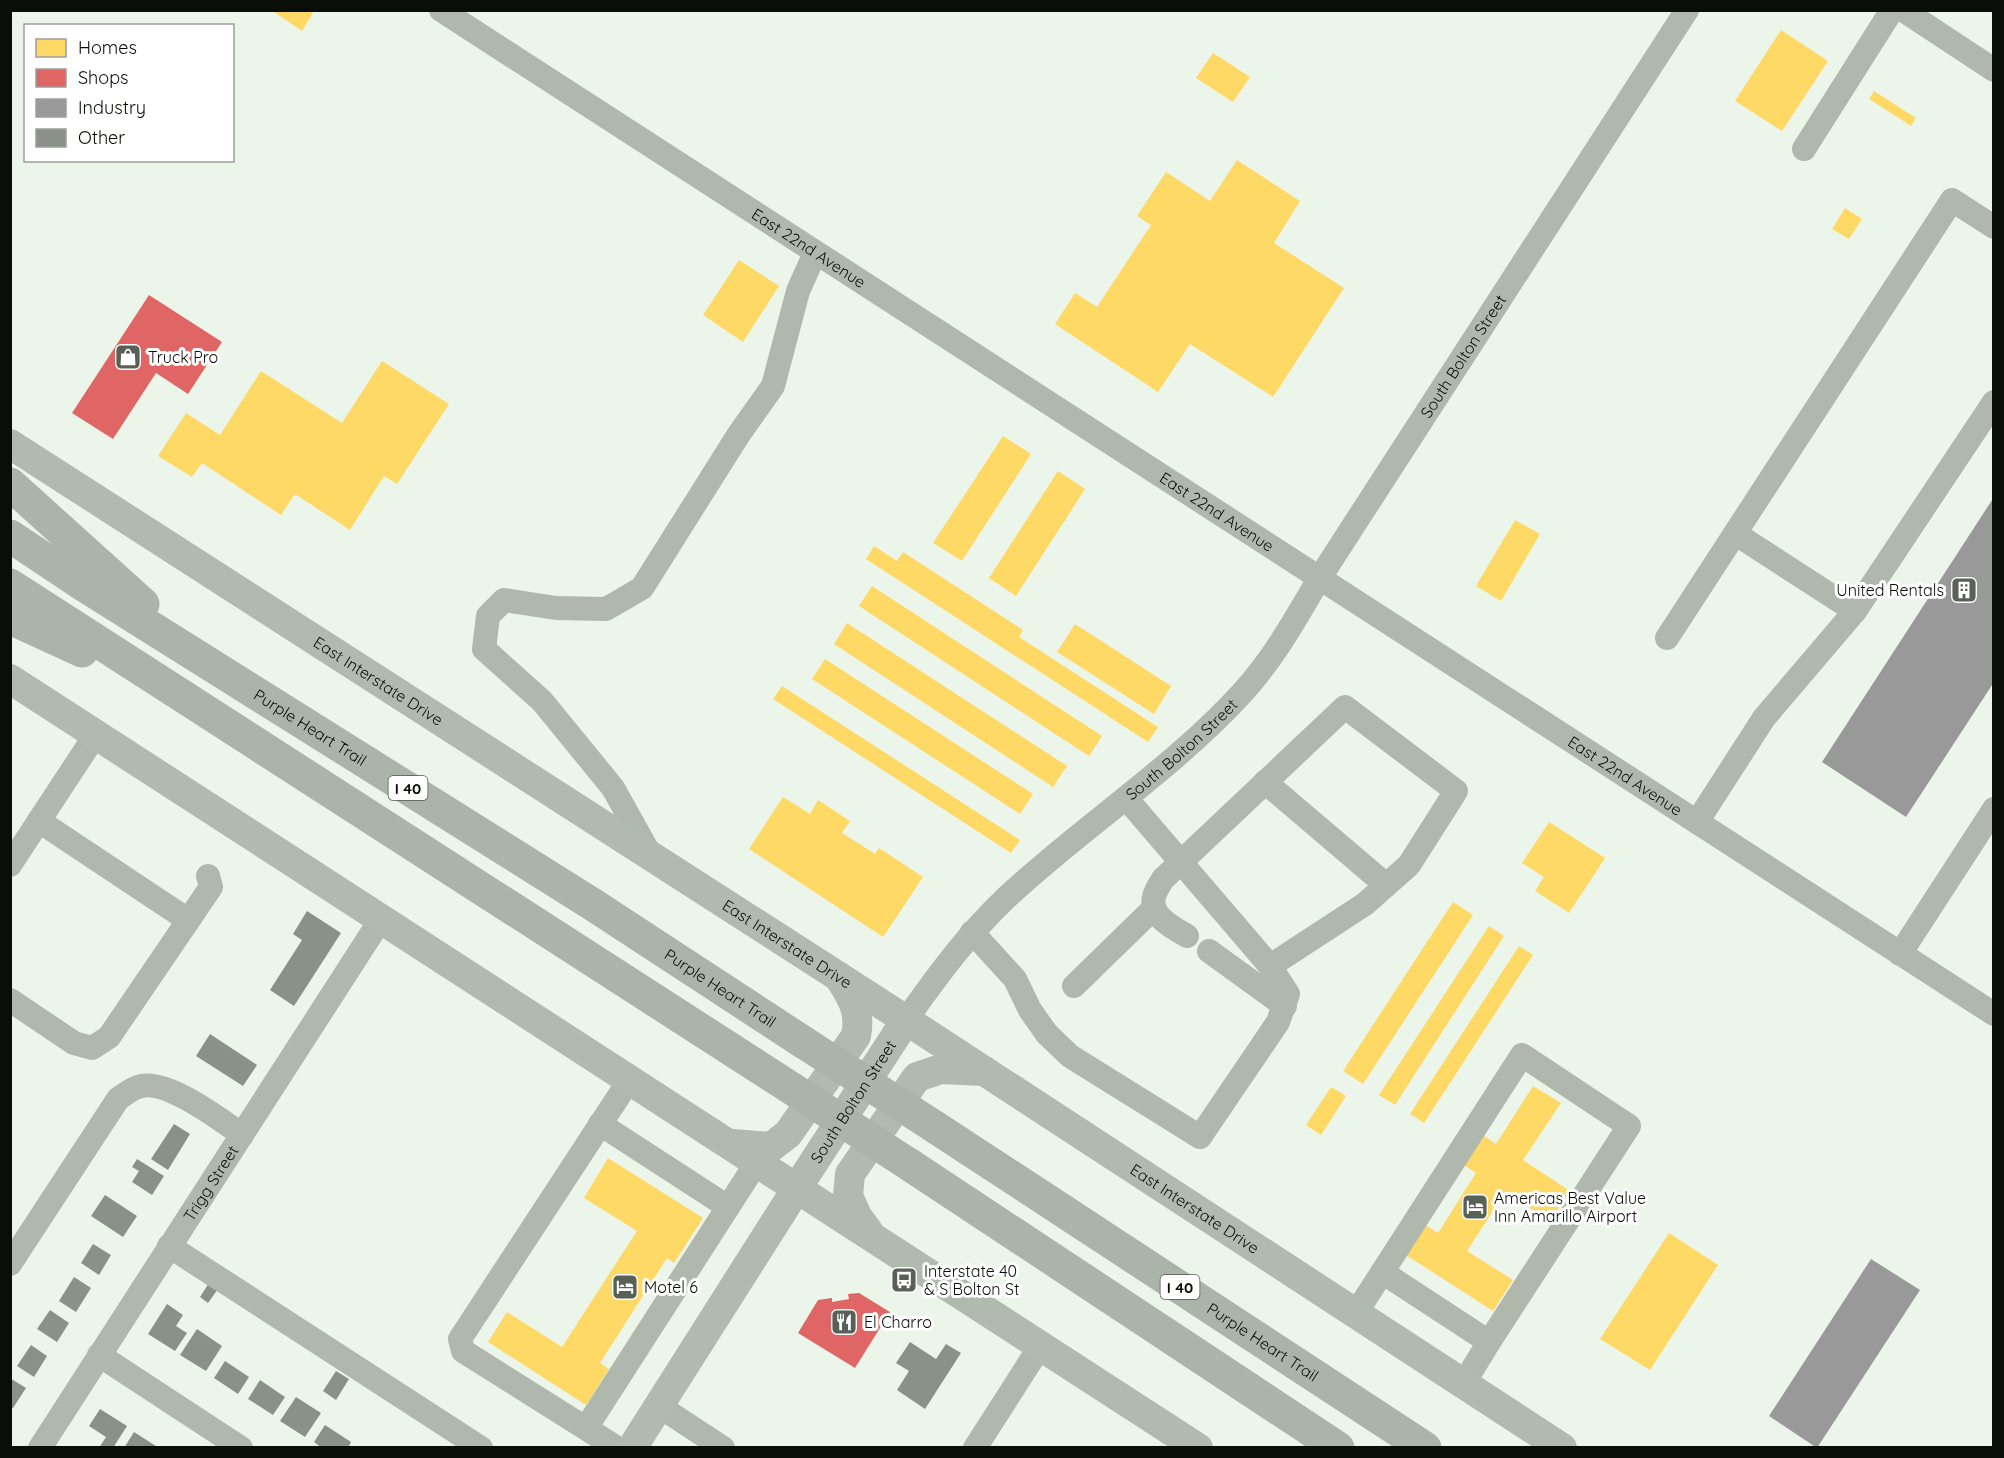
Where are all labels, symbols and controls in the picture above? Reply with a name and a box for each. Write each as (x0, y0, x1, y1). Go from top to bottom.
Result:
legend (24, 24, 234, 162)
text: Homes (78, 36, 137, 59)
text: Shops (78, 66, 129, 89)
text: Industry (78, 96, 146, 119)
text: Other (78, 126, 125, 149)
street label: East 22nd Avenue (748, 204, 870, 292)
street label: South Bolton Street (1416, 291, 1510, 422)
shop icon: Truck Pro (113, 342, 143, 372)
place label: Truck Pro (148, 347, 218, 367)
street label: East 22nd Avenue (1156, 467, 1278, 556)
building icon: United Rentals (1949, 575, 1979, 605)
place label: United Rentals (1836, 580, 1944, 600)
street label: East Interstate Drive (310, 632, 447, 730)
street label: Purple Heart Trail (250, 684, 370, 770)
street label: South Bolton Street (1121, 695, 1241, 804)
street label: East 22nd Avenue (1564, 731, 1686, 820)
road number: I 40 (388, 776, 428, 800)
street label: East Interstate Drive (719, 895, 856, 993)
street label: Purple Heart Trail (661, 944, 780, 1032)
street label: South Bolton Street (806, 1036, 900, 1167)
street label: Trigg Street (179, 1141, 242, 1225)
street label: East Interstate Drive (1127, 1159, 1263, 1258)
place label: Americas Best Value Inn Amarillo Airport (1494, 1188, 1646, 1226)
hotel icon: Americas Best Value Inn Amarillo Airport (1460, 1192, 1490, 1222)
place label: Interstate 40 & S Bolton St (924, 1261, 1019, 1299)
bus stop icon: Interstate 40 & S Bolton St (889, 1265, 919, 1295)
hotel icon: Motel 6 (610, 1272, 640, 1302)
road number: I 40 (1160, 1275, 1200, 1299)
place label: Motel 6 (644, 1277, 698, 1297)
street label: Purple Heart Trail (1203, 1298, 1322, 1386)
restaurant icon: El Charro (829, 1307, 859, 1337)
place label: El Charro (864, 1312, 932, 1332)

